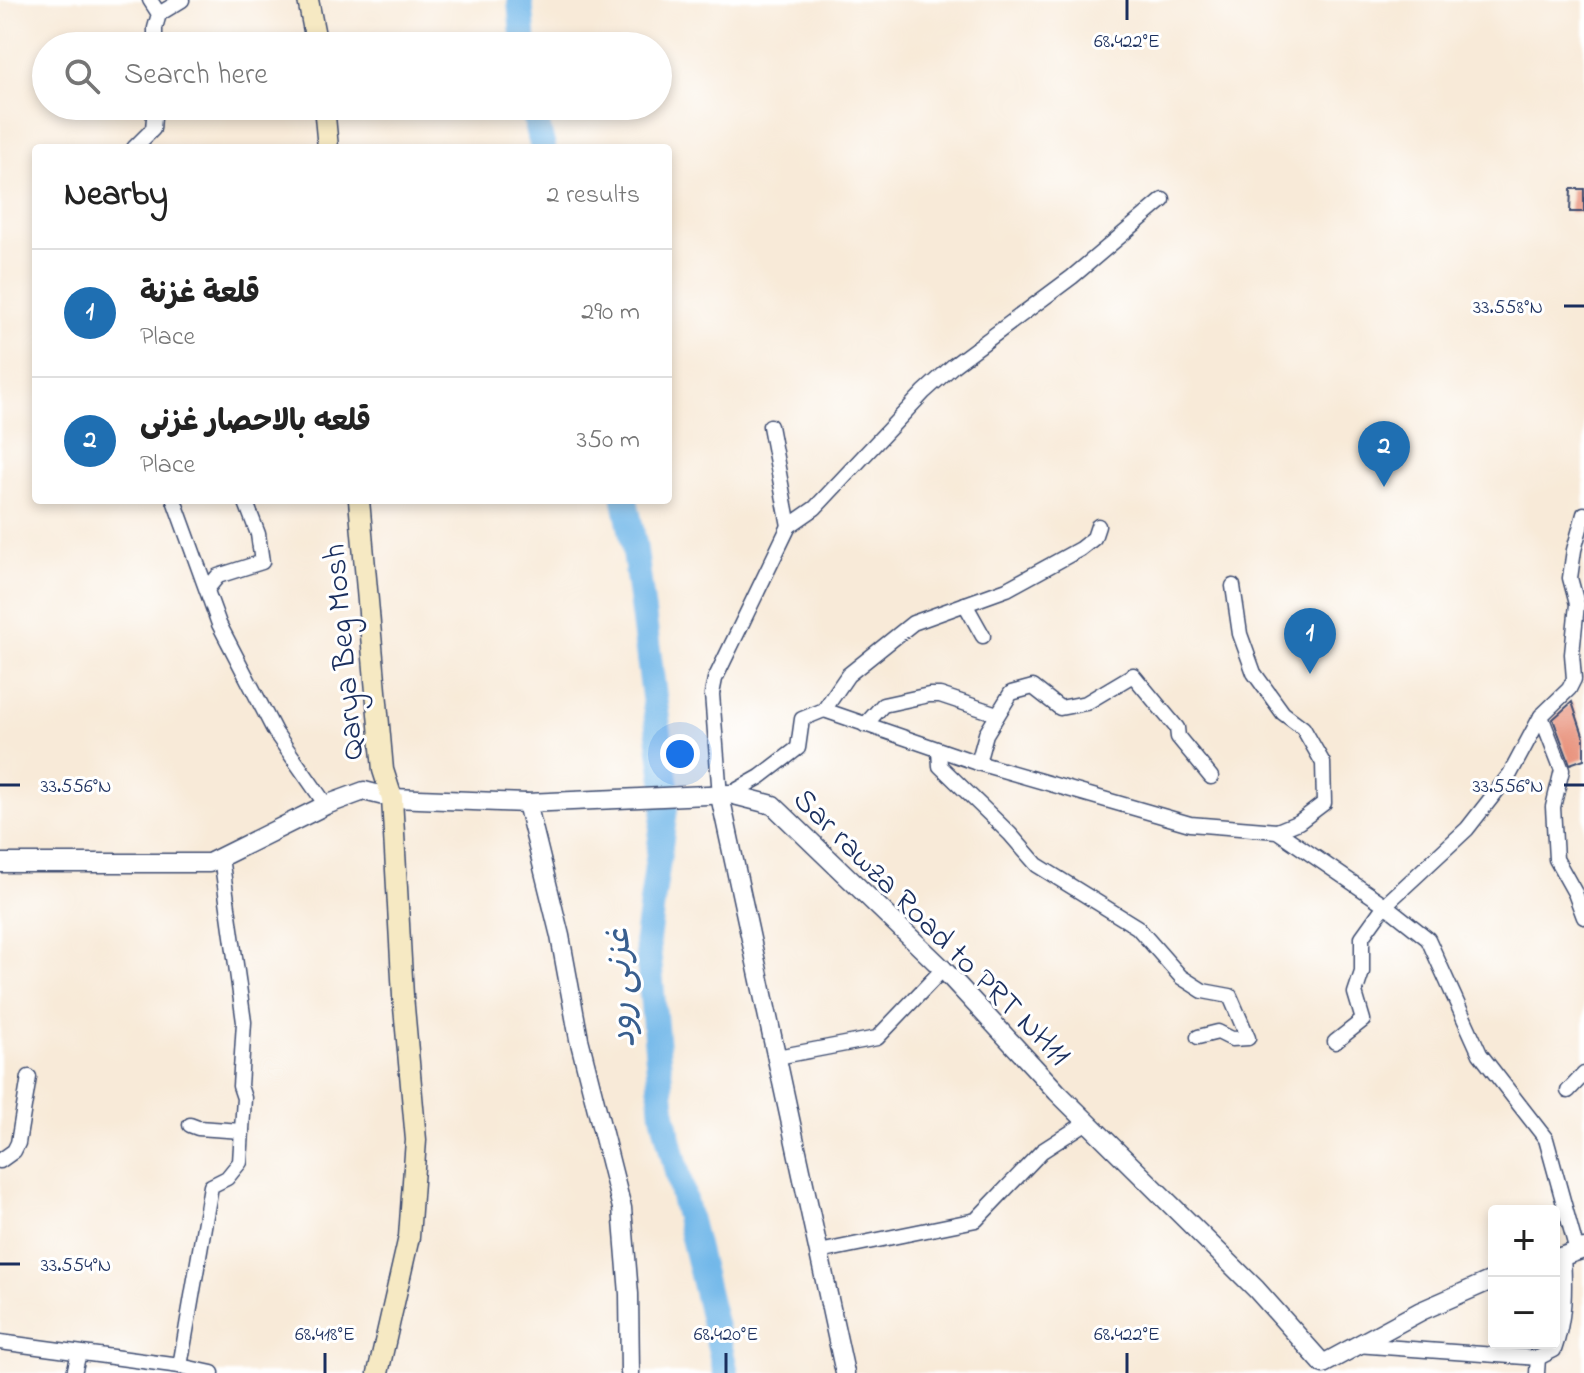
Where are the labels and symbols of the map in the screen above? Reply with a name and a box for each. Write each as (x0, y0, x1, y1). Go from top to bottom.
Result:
text: 68.422°E (1094, 28, 1160, 57)
text: 33.558°N (1473, 294, 1543, 323)
pin: 2 (1358, 421, 1410, 487)
street label: Qarya Beg Mosh (313, 542, 378, 762)
pin: 1 (1284, 608, 1336, 674)
your location (660, 734, 700, 774)
text: 33.556°N (40, 773, 112, 802)
text: 33.556°N (1472, 773, 1544, 802)
street label: Sar rawza Road to PRT NH11 (781, 779, 1080, 1078)
water label: غزنی رود (595, 927, 651, 1049)
text: 33.554°N (41, 1252, 111, 1281)
text: 68.418°E (295, 1321, 355, 1350)
text: 68.420°E (694, 1321, 758, 1350)
text: 68.422°E (1094, 1321, 1160, 1350)

